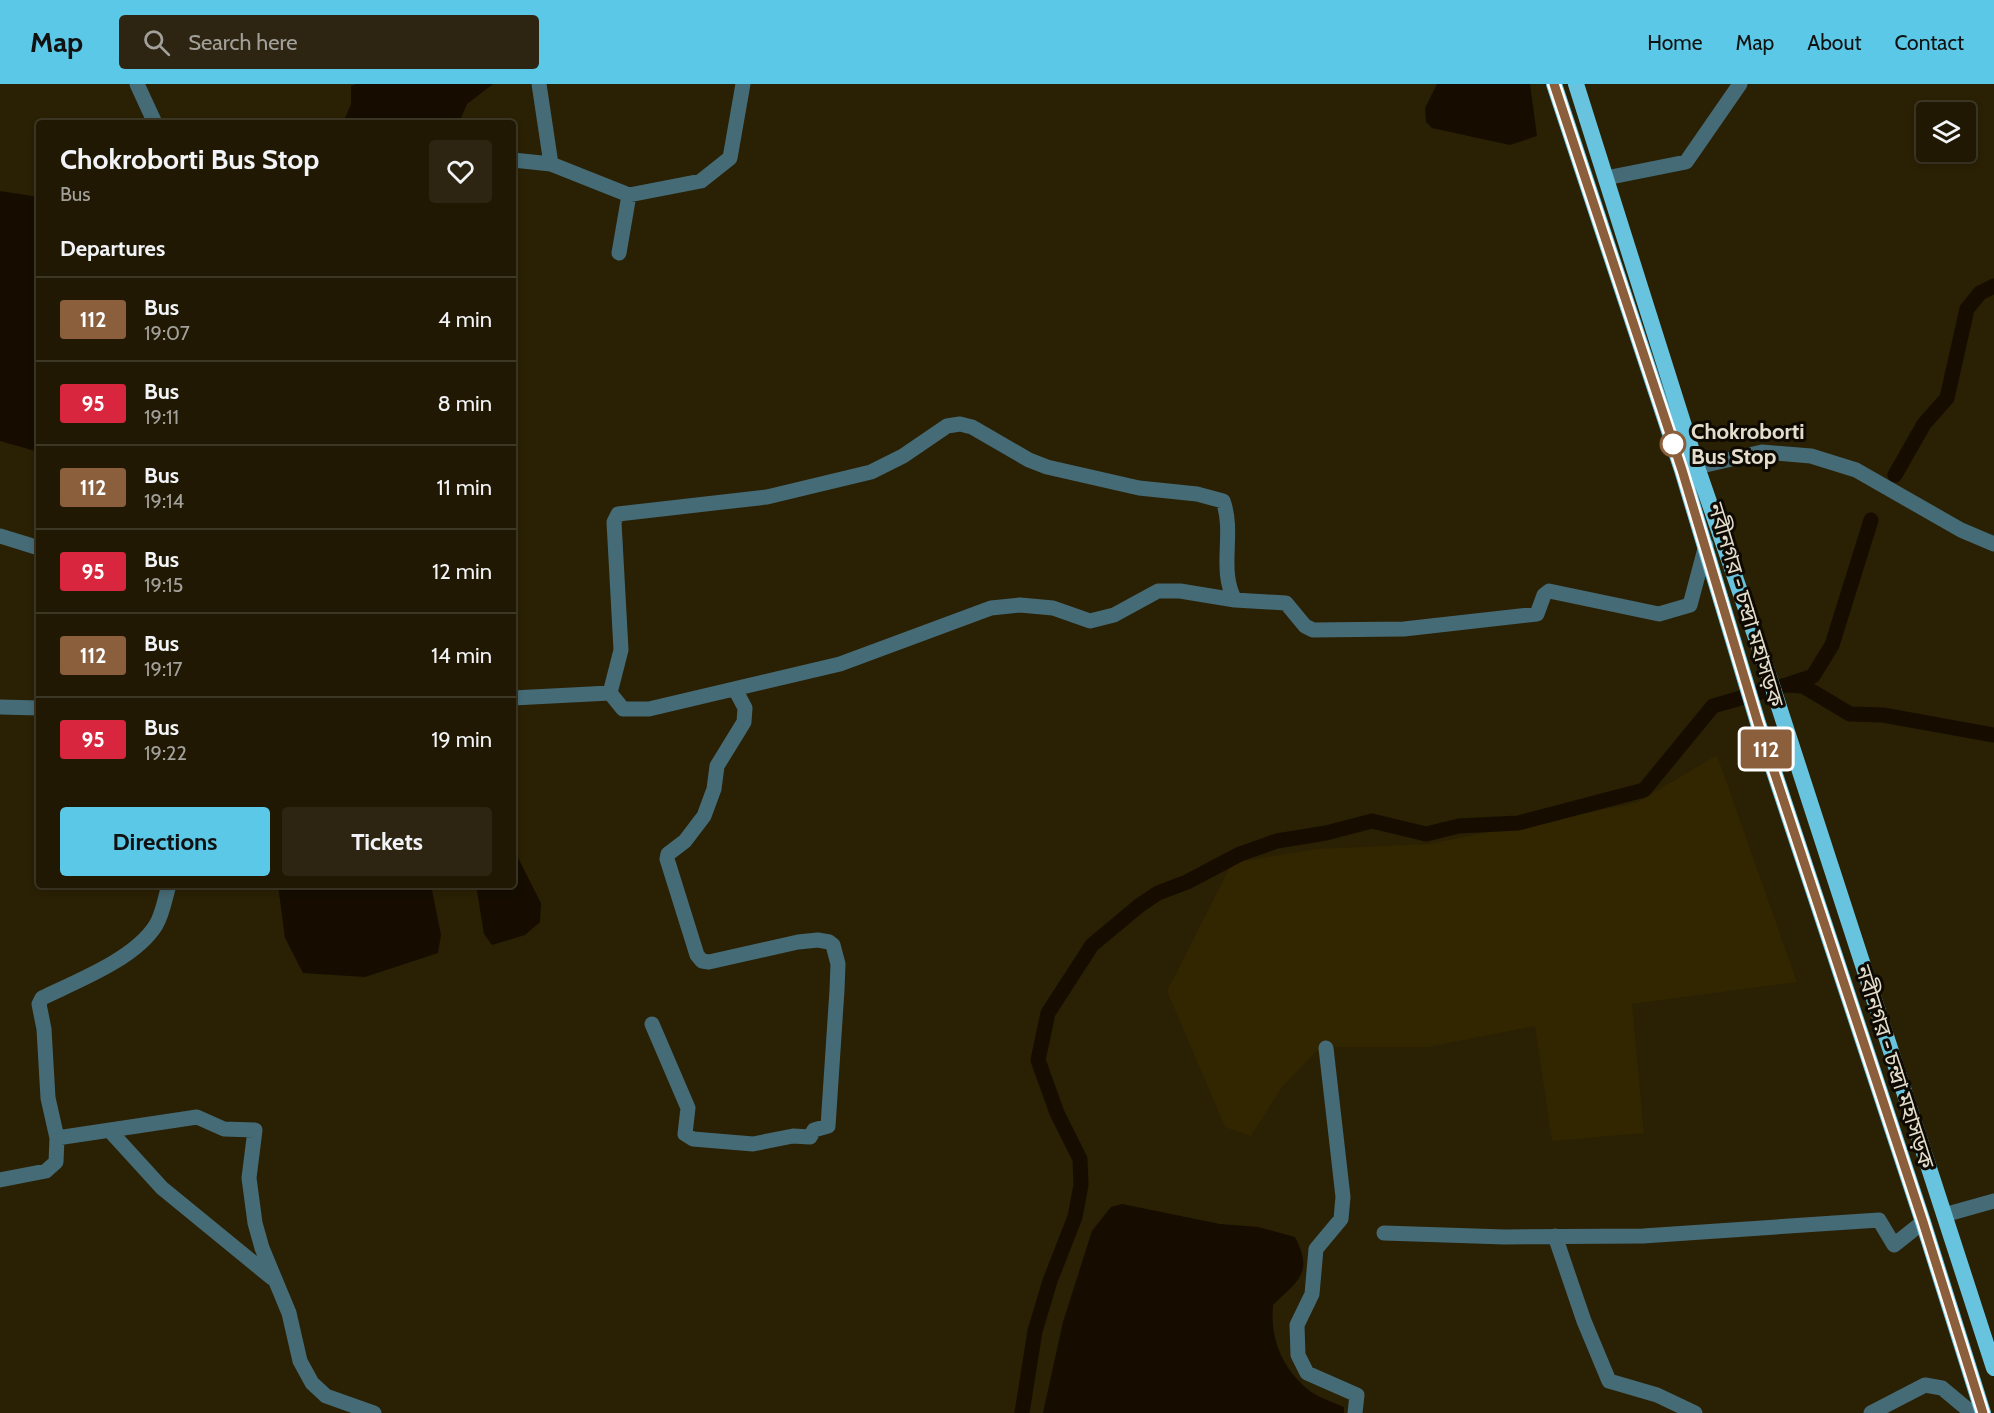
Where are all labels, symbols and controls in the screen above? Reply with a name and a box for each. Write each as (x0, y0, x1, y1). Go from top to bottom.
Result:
search box (119, 15, 539, 69)
text: Map (30, 25, 83, 59)
icon: search (140, 26, 173, 59)
text: Search here (188, 29, 297, 56)
text: Home (1647, 30, 1703, 55)
text: Map (1736, 30, 1774, 55)
text: About (1807, 30, 1861, 55)
text: Contact (1894, 30, 1964, 55)
map controls (1916, 102, 1976, 162)
button: layers (1916, 102, 1976, 162)
button: heart (429, 140, 492, 203)
text: Chokroborti Bus Stop (60, 142, 319, 176)
text: Bus (60, 182, 91, 206)
text: Departures (60, 235, 165, 262)
text: Bus (144, 294, 179, 321)
text: 4 min (438, 306, 492, 333)
text: 112 (80, 307, 106, 332)
text: 19:07 (144, 321, 190, 345)
text: Bus (144, 378, 179, 405)
text: 8 min (437, 390, 492, 417)
text: 95 (81, 391, 105, 416)
text: 19:11 (144, 405, 179, 429)
place label: Chokroborti Bus Stop (1691, 418, 1805, 470)
marker: Chokroborti Bus Stop (1660, 431, 1686, 457)
text: Bus (144, 462, 179, 489)
text: 11 min (436, 474, 492, 501)
text: 112 (80, 475, 106, 500)
text: 19:14 (144, 489, 184, 513)
street label: নবীনগর - চন্দ্রা মহাসড়ক (1702, 499, 1790, 711)
text: Bus (144, 546, 179, 573)
text: 12 min (432, 558, 492, 585)
text: 95 (81, 559, 105, 584)
text: 19:15 (144, 573, 183, 597)
text: Bus (144, 630, 179, 657)
text: 14 min (431, 642, 492, 669)
text: 112 (80, 643, 106, 668)
text: 19:17 (144, 657, 183, 681)
text: Bus (144, 714, 179, 741)
text: 19 min (431, 726, 492, 753)
text: 95 (81, 727, 105, 752)
line badge: 112 (1732, 730, 1800, 768)
text: 112 (1753, 737, 1779, 762)
text: 19:22 (144, 741, 187, 765)
button: Directions (60, 807, 270, 876)
button: Tickets (282, 807, 492, 876)
street label: নবীনগর - চন্দ্রা মহাসড়ক (1849, 961, 1941, 1172)

